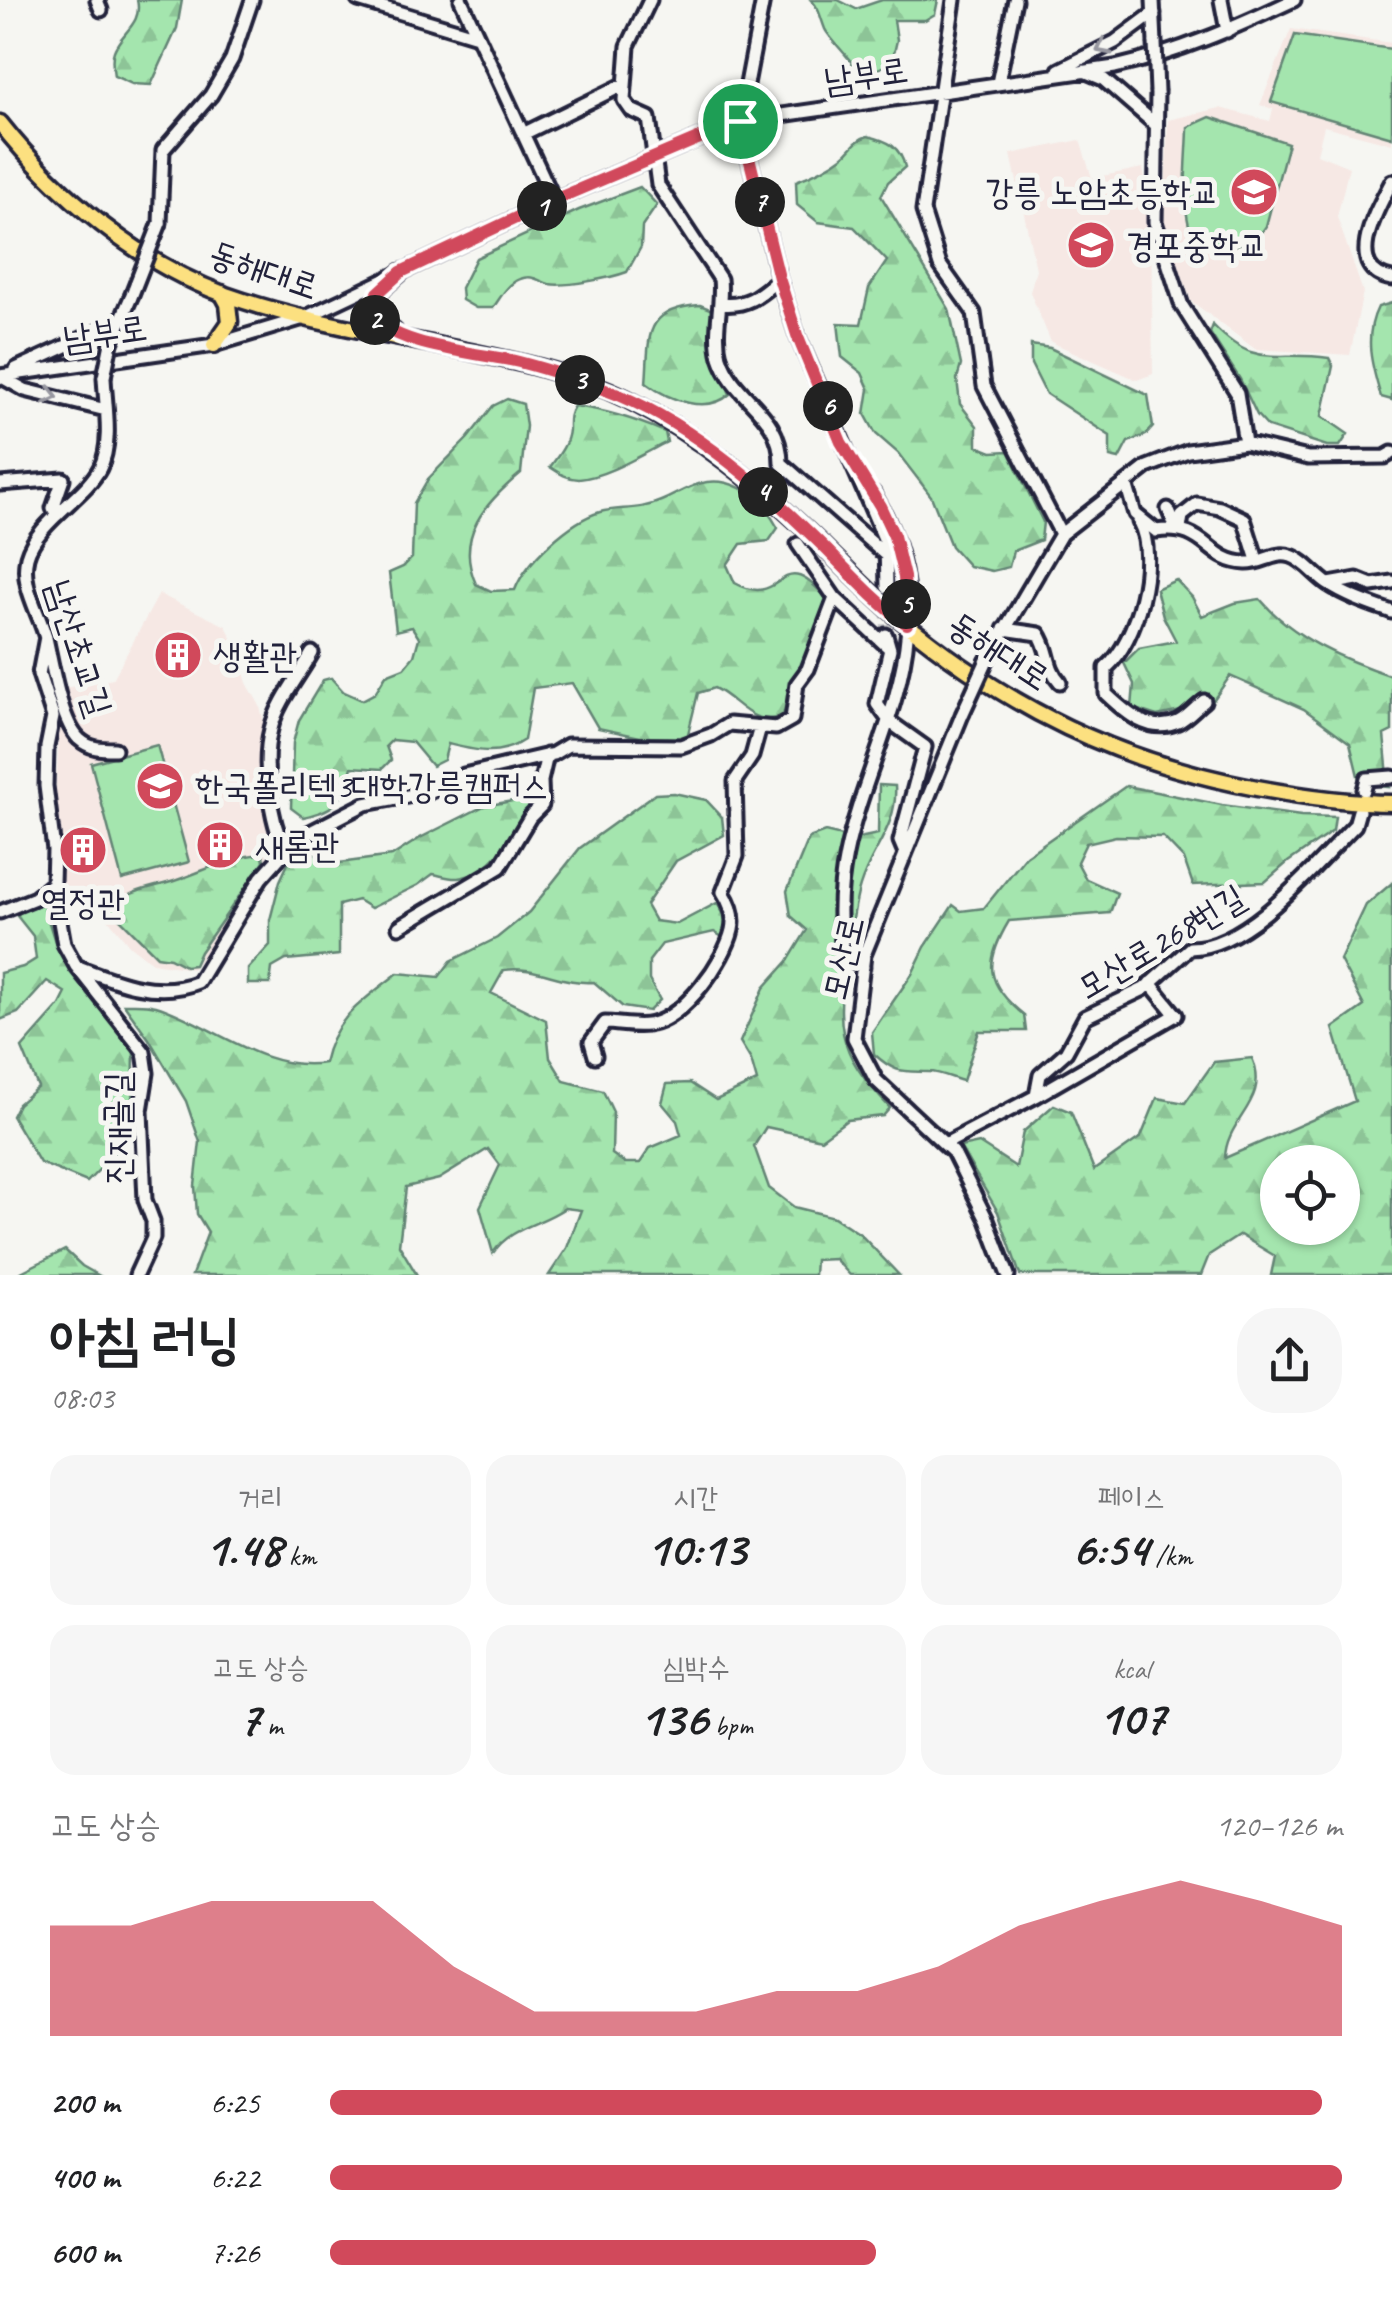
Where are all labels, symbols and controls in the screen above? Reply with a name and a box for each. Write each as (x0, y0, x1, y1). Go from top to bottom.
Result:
one-way arrow (1095, 36, 1113, 55)
street label: 남부로 (821, 47, 911, 103)
pin (698, 79, 783, 164)
icon: arrive (713, 94, 768, 149)
school or university icon: 강릉 노암초등학교 (1228, 166, 1280, 218)
place label: 강릉 노암초등학교 (985, 170, 1219, 215)
pin: 7 (735, 177, 785, 227)
pin: 1 (517, 181, 567, 231)
text: 7 (754, 184, 766, 219)
text: 1 (536, 188, 548, 223)
school or university icon: 경포중학교 (1065, 219, 1117, 271)
place label: 경포중학교 (1126, 223, 1267, 268)
street label: 동해대로 (203, 230, 325, 310)
pin: 2 (350, 295, 400, 345)
text: 2 (369, 302, 381, 337)
street label: 남부로 (60, 305, 150, 361)
pin: 3 (555, 355, 605, 405)
text: 3 (574, 362, 586, 397)
pin: 6 (803, 381, 853, 431)
one-way arrow (42, 385, 60, 406)
text: 6 (821, 388, 835, 423)
pin: 4 (738, 467, 788, 517)
text: 4 (757, 474, 769, 509)
street label: 남산초교길 (36, 574, 122, 722)
pin: 5 (881, 579, 931, 629)
text: 5 (900, 586, 912, 621)
street label: 동해대로 (940, 601, 1058, 701)
building icon: 생활관 (152, 629, 204, 681)
place label: 생활관 (213, 633, 298, 678)
school or university icon: 한국폴리텍3대학강릉캠퍼스 (134, 760, 186, 812)
place label: 한국폴리텍3대학강릉캠퍼스 (195, 764, 549, 809)
building icon: 새롬관 (194, 819, 246, 871)
place label: 새롬관 (255, 823, 340, 868)
building icon: 열정관 (57, 824, 109, 876)
street label: 모산로268번길 (1069, 874, 1253, 1010)
place label: 열정관 (41, 880, 125, 925)
street label: 모산로 (812, 912, 874, 1004)
street label: 진재골길 (95, 1072, 140, 1184)
map controls (1260, 1145, 1360, 1245)
button: locate (1260, 1145, 1360, 1245)
text: 아침 러닝 (50, 1304, 240, 1374)
button: share (1237, 1308, 1342, 1413)
text: 08:03 (50, 1377, 114, 1418)
text: 거리 (238, 1480, 283, 1515)
text: 시간 (673, 1480, 719, 1515)
text: 페이스 (1098, 1480, 1165, 1515)
text: 1.48 (205, 1517, 282, 1580)
text: 10:13 (646, 1517, 746, 1580)
text: 6:54 (1071, 1517, 1149, 1580)
text: km (282, 1538, 316, 1573)
text: /km (1149, 1538, 1192, 1573)
text: 고도 상승 (212, 1650, 309, 1685)
text: 심박수 (662, 1650, 730, 1685)
text: kcal (1113, 1651, 1150, 1686)
text: 107 (1098, 1686, 1165, 1749)
text: 7 (238, 1687, 260, 1750)
text: 136 (639, 1687, 708, 1750)
text: m (260, 1708, 283, 1743)
text: bpm (708, 1708, 753, 1743)
text: 고도 상승 (50, 1805, 161, 1846)
text: 120–126 m (1216, 1805, 1342, 1846)
text: 200 m (50, 2082, 119, 2123)
text: 6:25 (210, 2082, 260, 2123)
text: 400 m (50, 2157, 119, 2198)
text: 6:22 (210, 2157, 260, 2198)
text: 600 m (50, 2232, 120, 2273)
text: 7:26 (210, 2232, 260, 2273)

